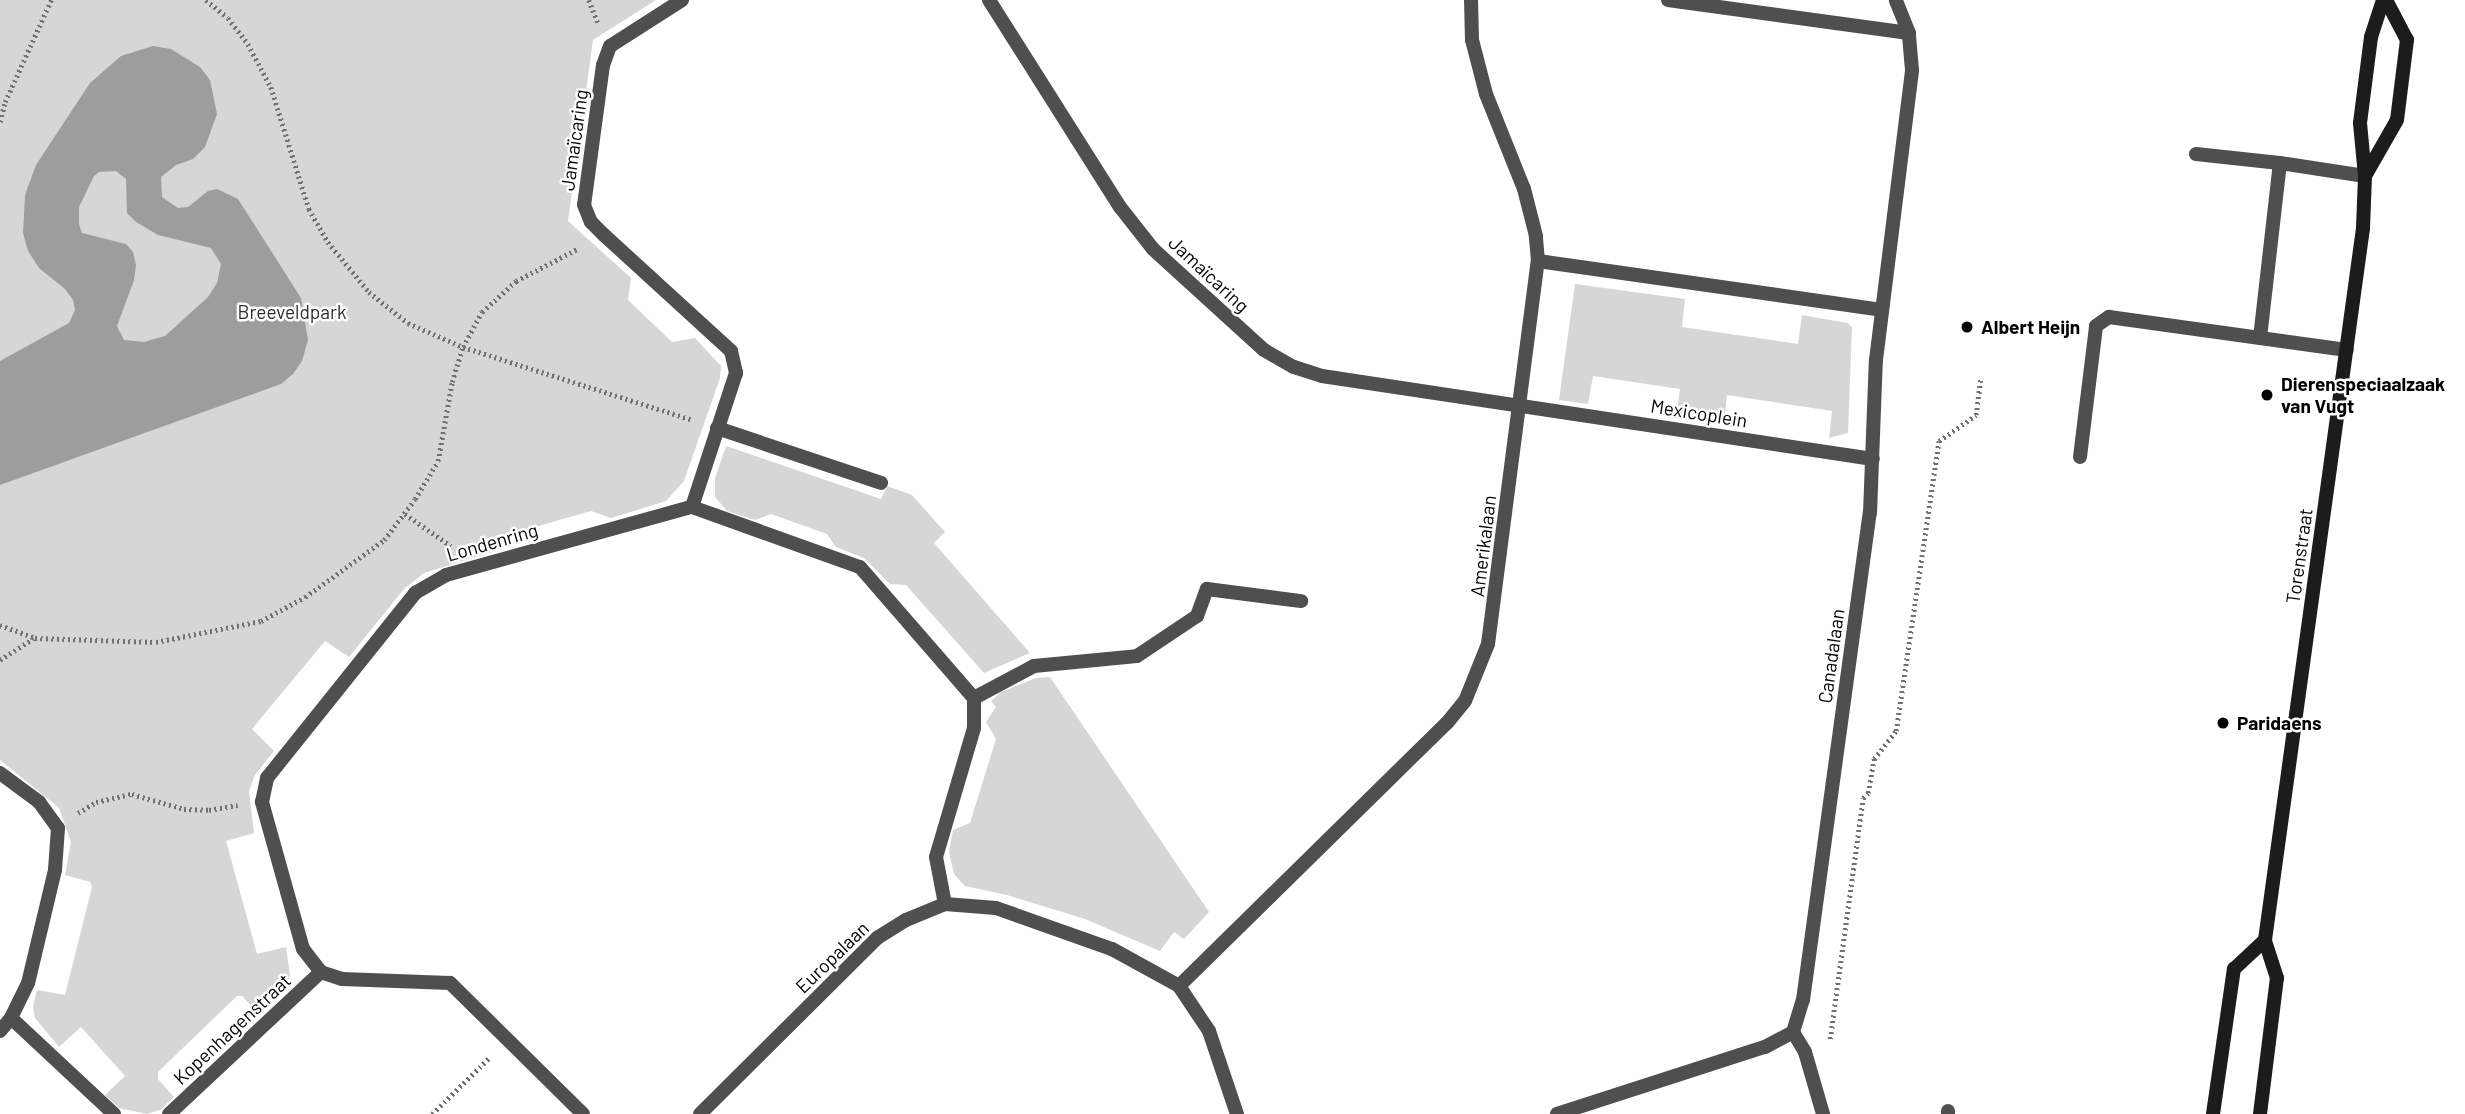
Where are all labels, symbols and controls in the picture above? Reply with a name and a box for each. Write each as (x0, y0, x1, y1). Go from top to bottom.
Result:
street label: Jamaïcaring (556, 88, 592, 192)
street label: Jamaïcaring (1164, 231, 1254, 317)
park label: Breeveldpark (238, 301, 346, 323)
place label: Albert Heijn (1981, 316, 2080, 338)
marker: Albert Heijn (1959, 319, 1975, 335)
place label: Dierenspeciaalzaak van Vugt (2281, 373, 2445, 417)
marker: Dierenspeciaalzaak van Vugt (2259, 387, 2275, 403)
street label: Mexicoplein (1649, 394, 1749, 432)
street label: Amerikalaan (1465, 494, 1501, 598)
street label: Torenstraat (2281, 507, 2317, 605)
street label: Londenring (444, 518, 540, 566)
street label: Canadalaan (1813, 607, 1849, 705)
place label: Paridaens (2237, 712, 2321, 734)
marker: Paridaens (2215, 715, 2231, 731)
street label: Europalaan (791, 916, 873, 998)
street label: Kopenhagenstraat (169, 969, 295, 1089)

